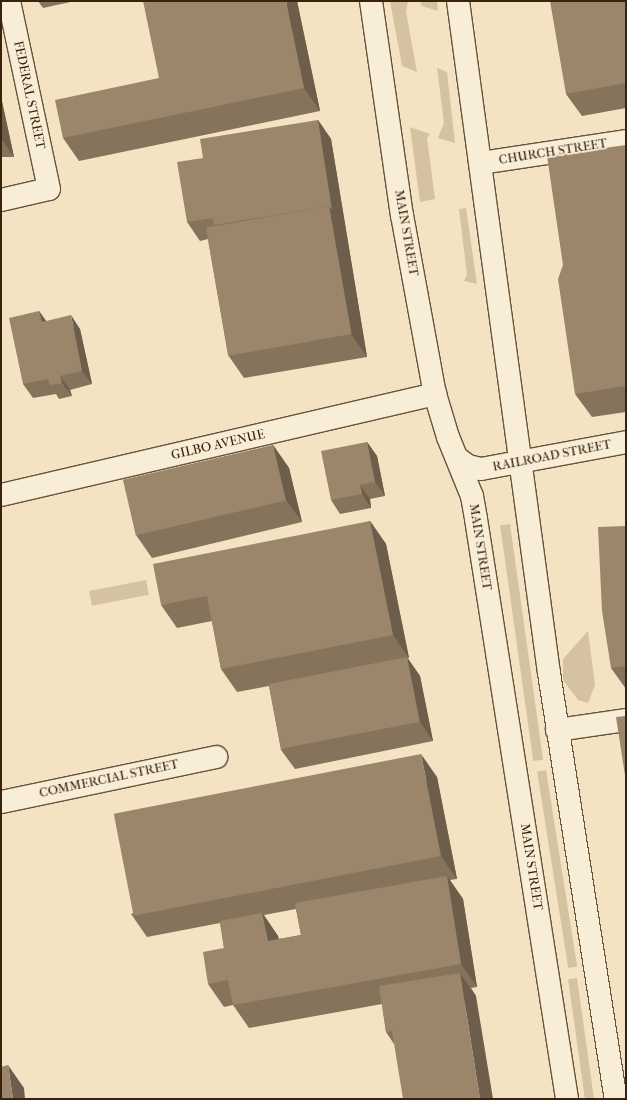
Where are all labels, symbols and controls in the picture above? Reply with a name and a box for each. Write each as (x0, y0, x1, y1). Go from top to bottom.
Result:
street label: FEDERAL STREET (10, 39, 48, 151)
street label: CHURCH STREET (498, 136, 608, 168)
street label: MAIN STREET (391, 189, 421, 277)
street label: GILBO AVENUE (170, 427, 266, 463)
street label: RAILROAD STREET (491, 437, 613, 475)
street label: MAIN STREET (465, 503, 495, 591)
street label: COMMERCIAL STREET (38, 757, 180, 801)
street label: MAIN STREET (516, 823, 546, 911)

